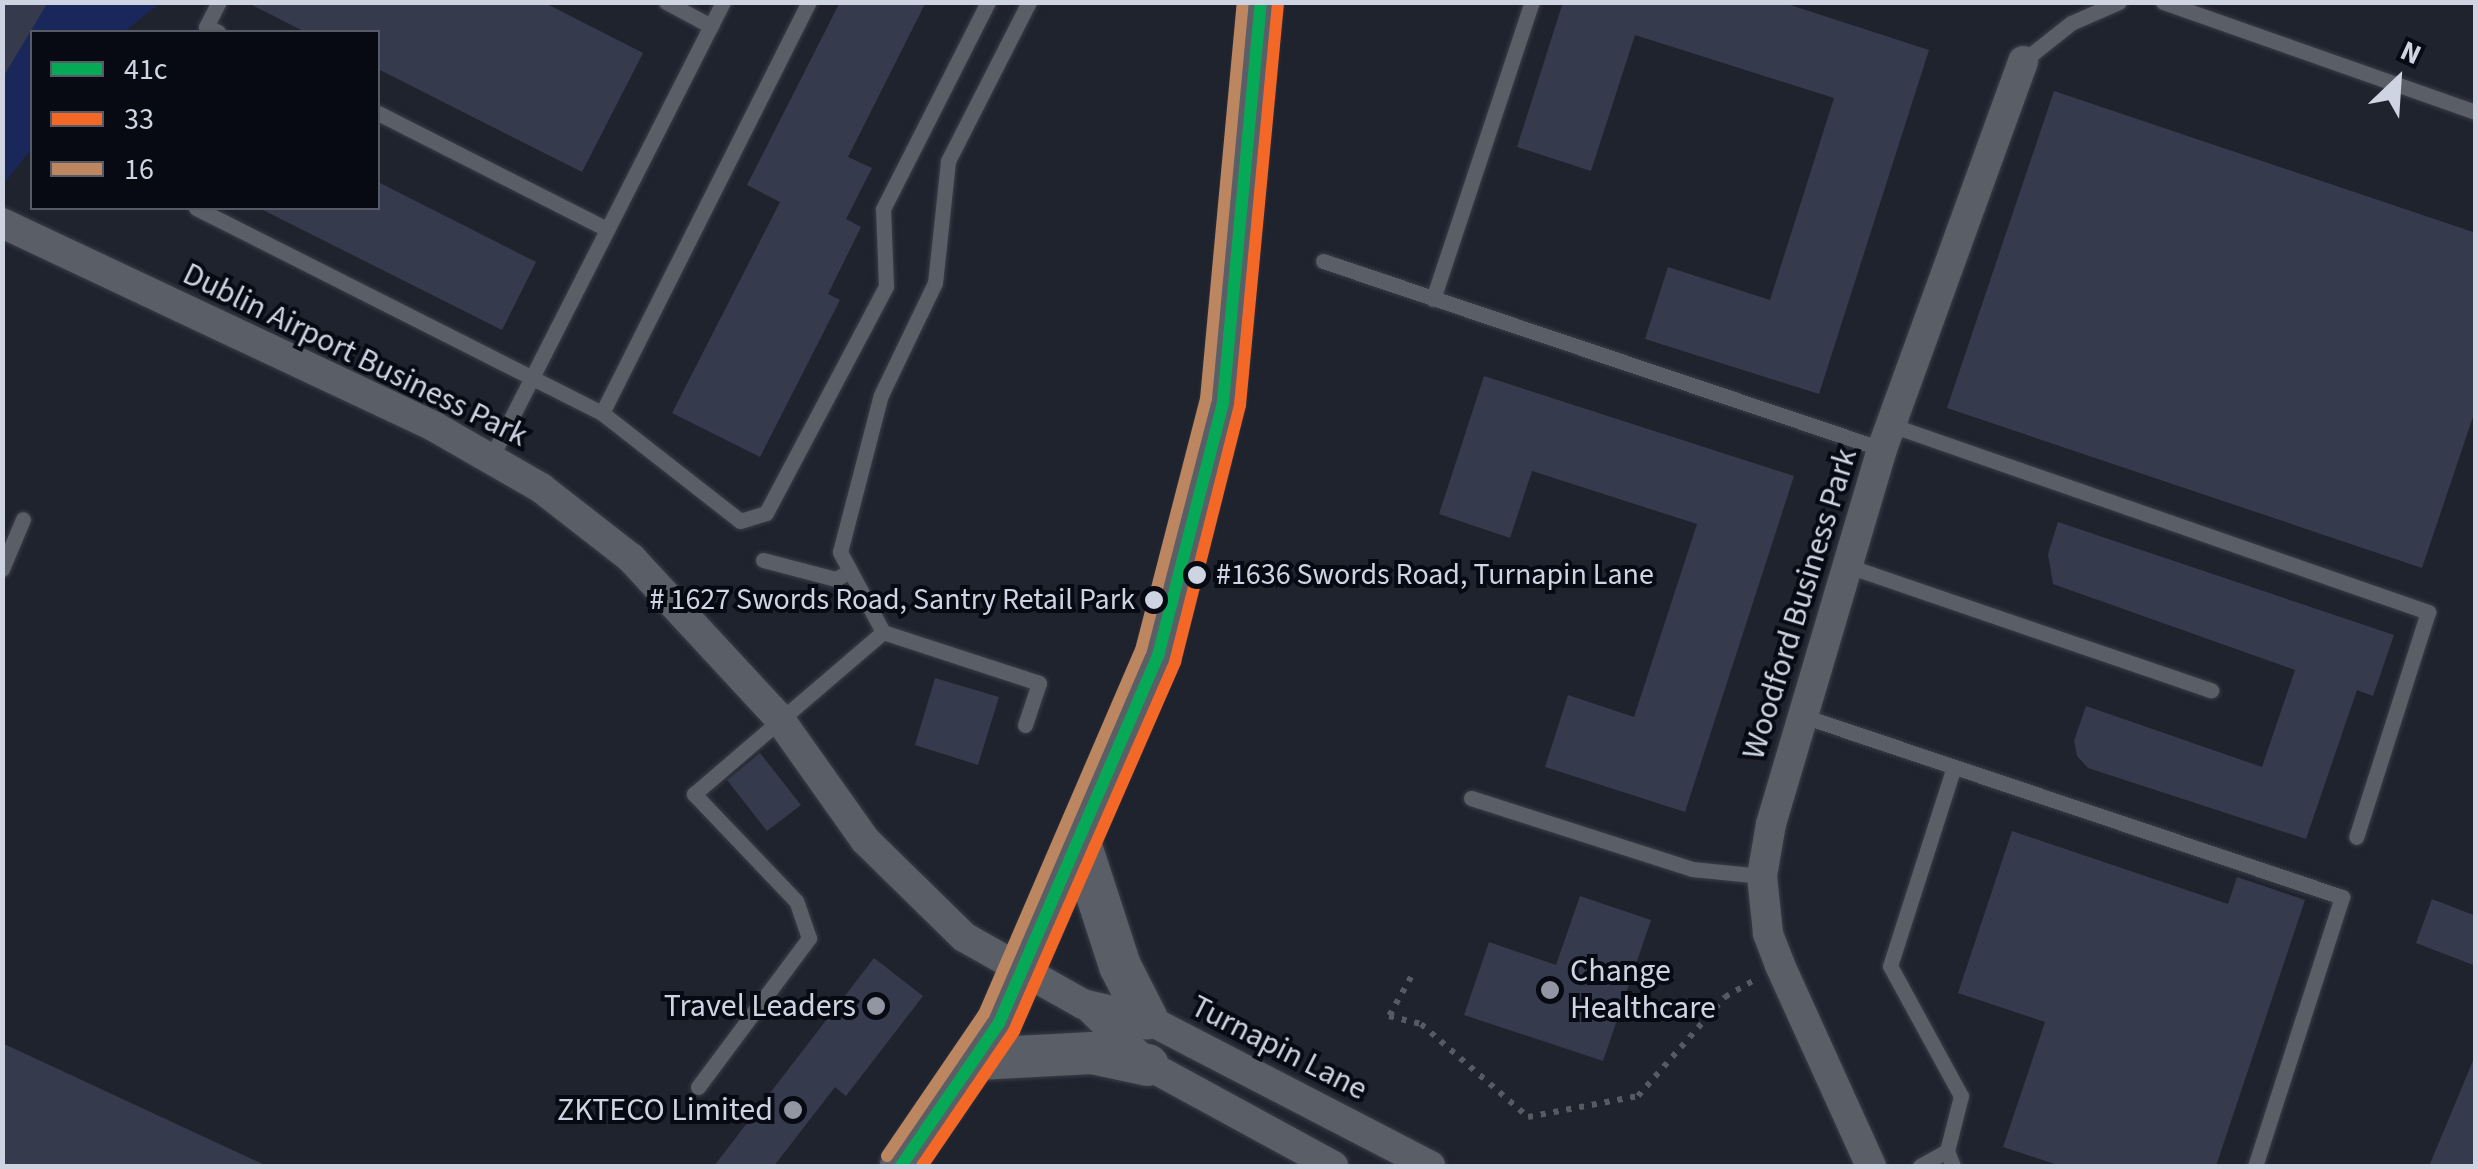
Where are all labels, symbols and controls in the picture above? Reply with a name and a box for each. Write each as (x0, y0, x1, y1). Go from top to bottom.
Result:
legend (30, 30, 380, 210)
north arrow (2348, 30, 2448, 130)
text: N (2394, 31, 2428, 75)
text: 41c (124, 48, 168, 91)
text: 33 (124, 98, 154, 141)
text: 16 (124, 148, 154, 191)
street label: Dublin Airport Business Park (177, 255, 533, 455)
street label: Woodford Business Park (1734, 444, 1866, 764)
place label: #1636 Swords Road, Turnapin Lane (1216, 557, 1654, 593)
marker: #1636 Swords Road, Turnapin Lane (1187, 565, 1207, 585)
place label: # 1627 Swords Road, Santry Retail Park (650, 582, 1135, 618)
marker: # 1627 Swords Road, Santry Retail Park (1144, 590, 1164, 610)
place label: Change Healthcare (1570, 953, 1716, 1028)
marker: Change Healthcare (1539, 979, 1561, 1001)
place label: Travel Leaders (664, 987, 856, 1025)
street label: Turnapin Lane (1185, 987, 1373, 1109)
marker: Travel Leaders (865, 995, 887, 1017)
place label: ZKTECO Limited (557, 1091, 773, 1129)
marker: ZKTECO Limited (782, 1099, 804, 1121)

